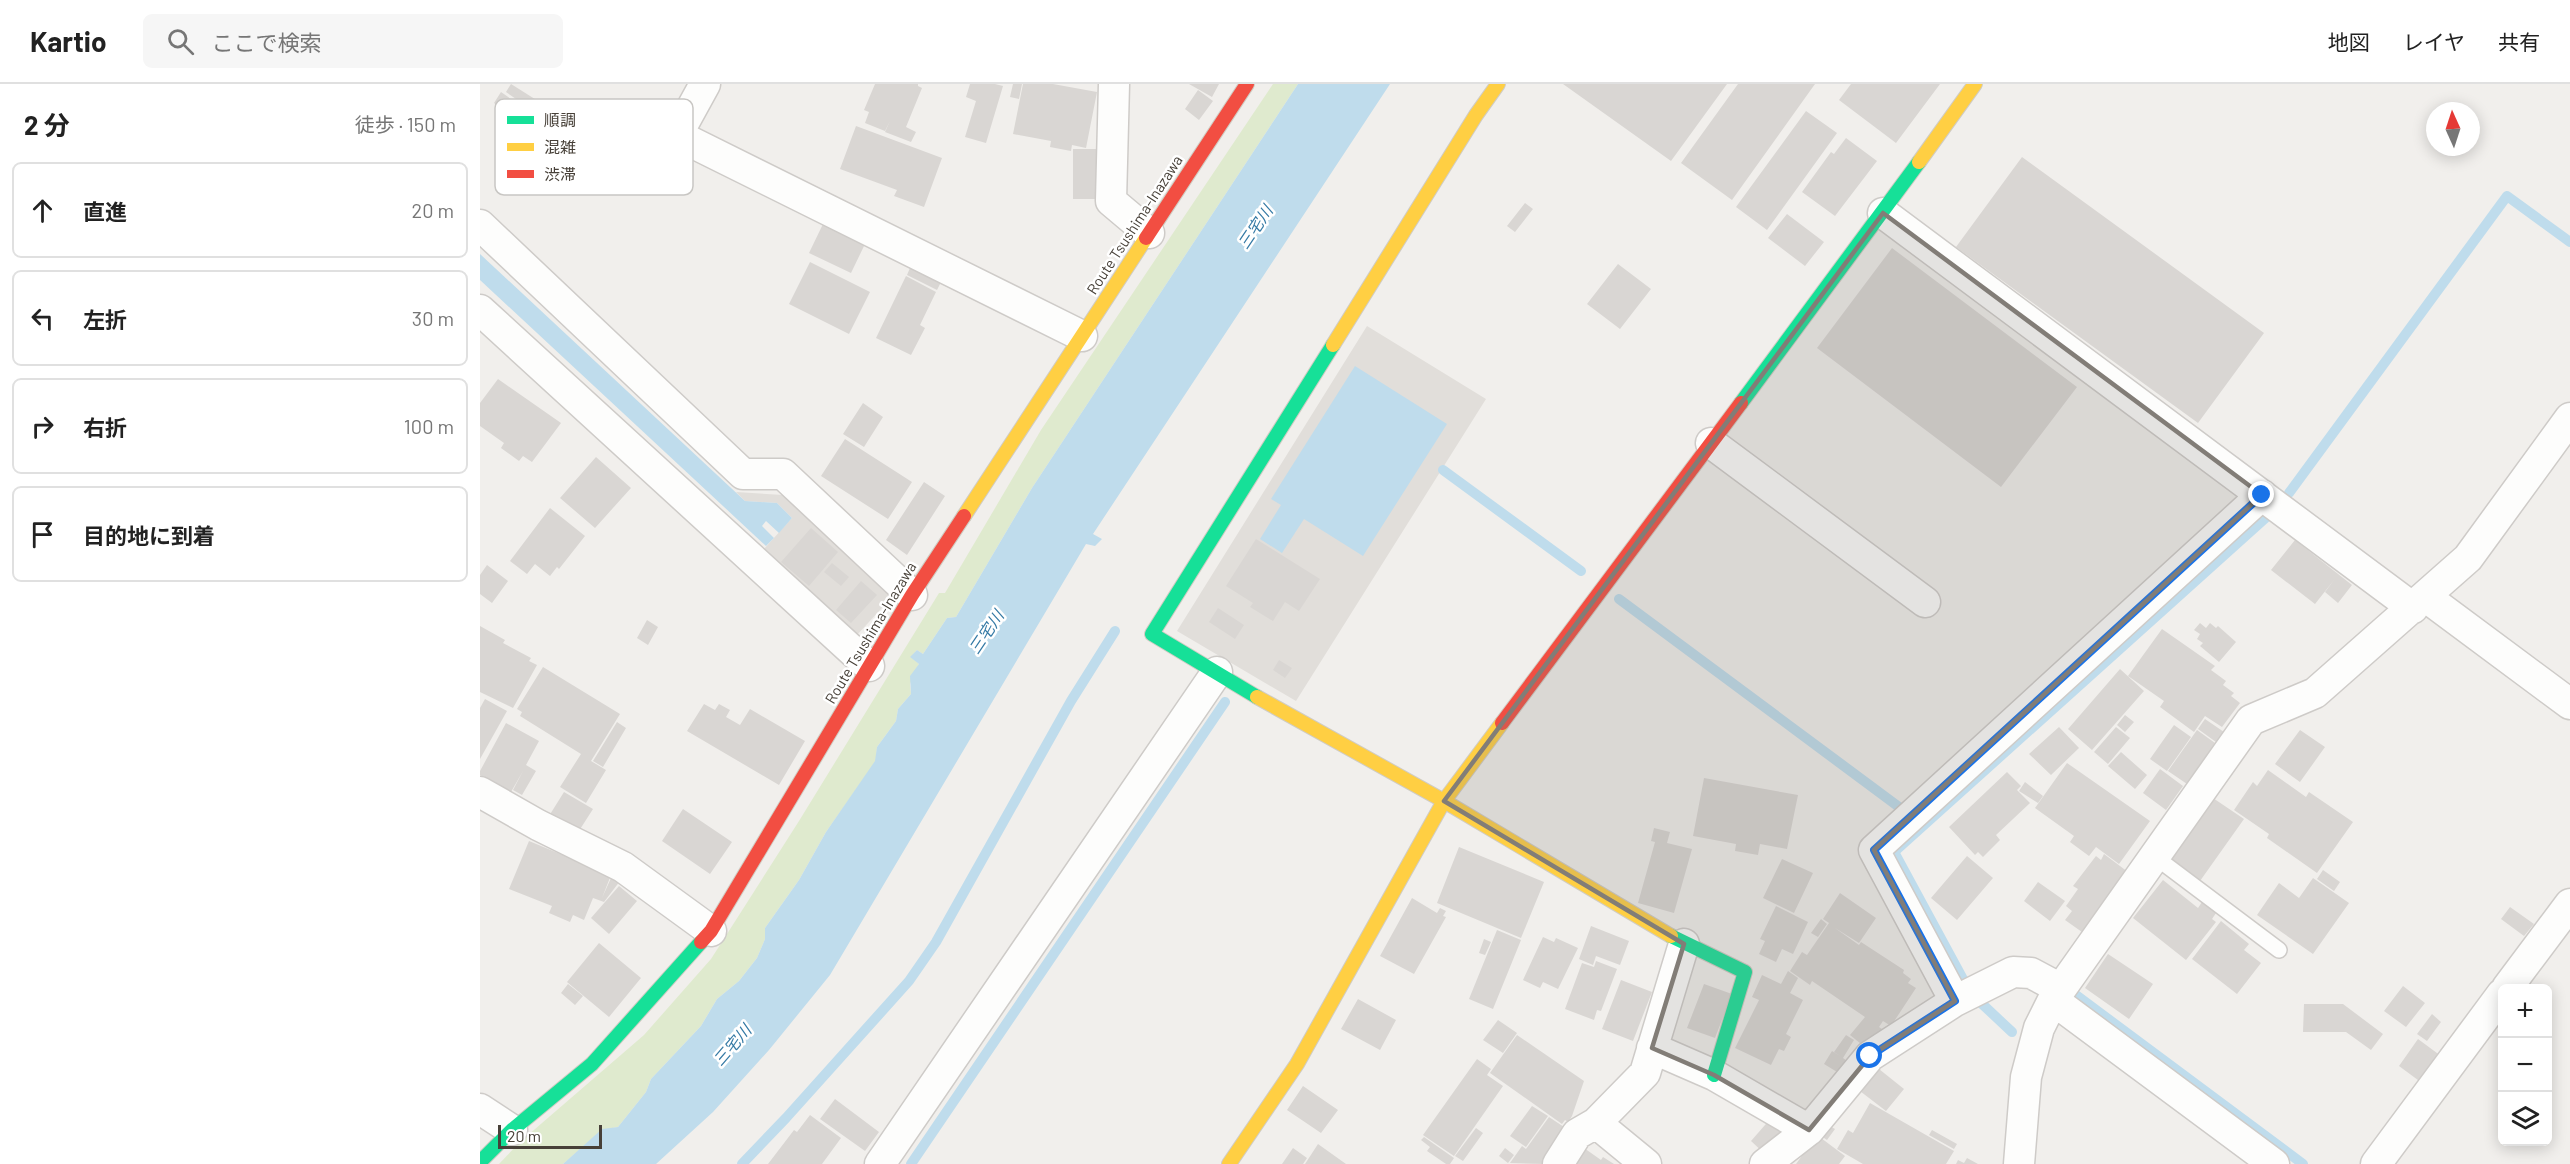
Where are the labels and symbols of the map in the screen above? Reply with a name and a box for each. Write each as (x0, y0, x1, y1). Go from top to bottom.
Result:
legend (495, 99, 693, 195)
north arrow (2426, 102, 2480, 156)
text: 順調 (544, 110, 576, 129)
text: 混雑 (544, 137, 576, 156)
street label: Route Tsushima-Inazawa (1083, 152, 1186, 297)
text: 渋滞 (544, 164, 576, 183)
water label: 三宅川 (1233, 200, 1277, 252)
route end (2248, 481, 2274, 507)
street label: Route Tsushima-Inazawa (821, 558, 920, 707)
water label: 三宅川 (964, 605, 1008, 657)
water label: 三宅川 (709, 1019, 756, 1069)
route start (1856, 1042, 1882, 1068)
scale bar (498, 1122, 602, 1150)

